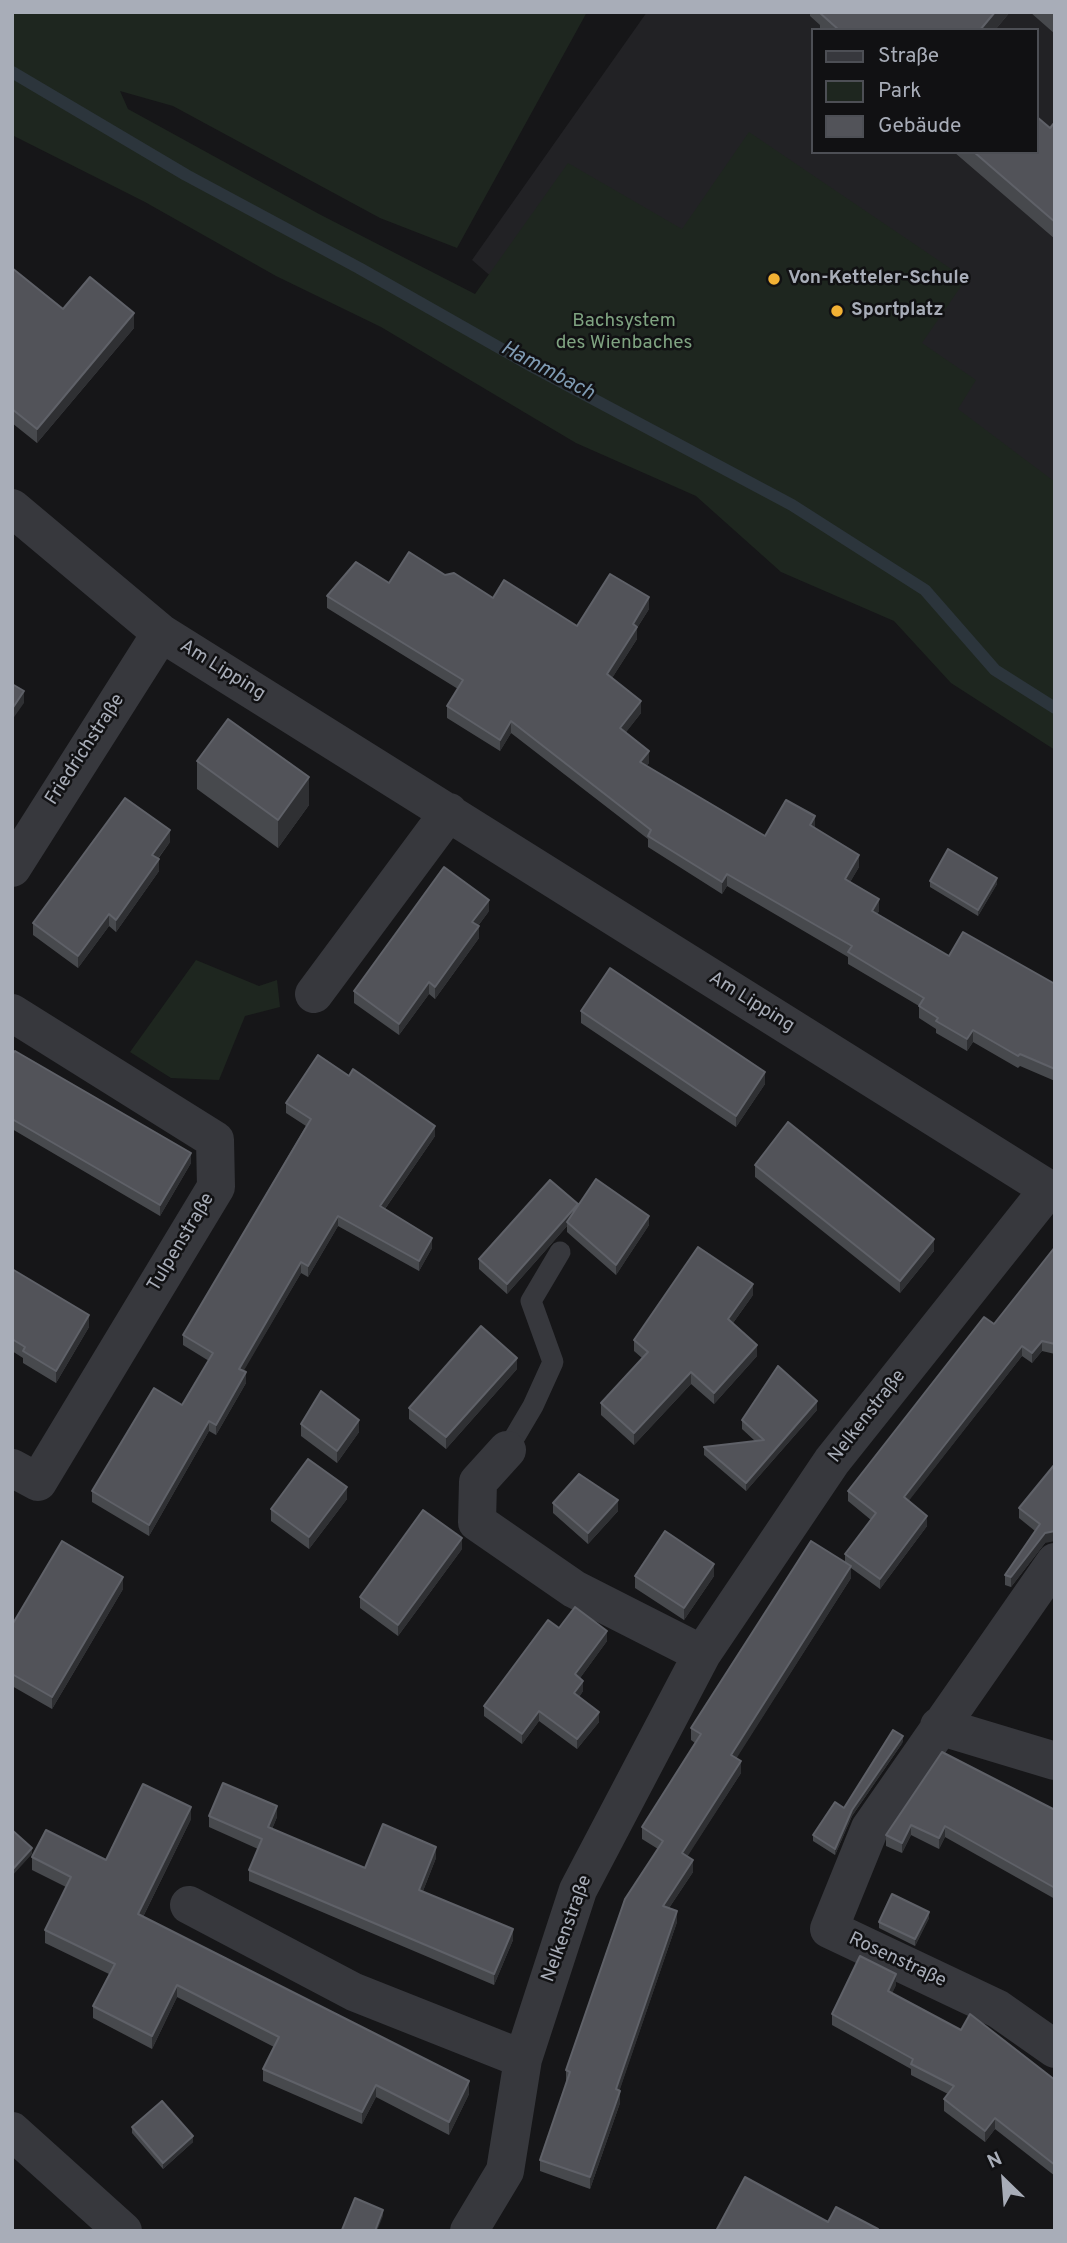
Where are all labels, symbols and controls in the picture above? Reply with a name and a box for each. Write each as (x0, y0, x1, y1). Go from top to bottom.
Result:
legend (811, 28, 1039, 154)
text: Straße (878, 43, 939, 70)
text: Park (878, 78, 921, 105)
text: Gebäude (878, 113, 961, 140)
place label: Von-Ketteler-Schule (788, 268, 969, 290)
marker: Von-Ketteler-Schule (766, 271, 782, 287)
place label: Sportplatz (851, 300, 943, 322)
marker: Sportplatz (829, 303, 845, 319)
park label: Bachsystem des Wienbaches (556, 311, 692, 355)
water label: Hammbach (496, 337, 598, 407)
street label: Am Lipping (175, 636, 269, 706)
street label: Friedrichstraße (42, 690, 130, 810)
street label: Am Lipping (704, 968, 798, 1038)
street label: Tulpenstraße (144, 1190, 220, 1296)
street label: Nelkenstraße (824, 1366, 912, 1468)
street label: Nelkenstraße (538, 1872, 598, 1986)
street label: Rosenstraße (844, 1928, 950, 1994)
north arrow (969, 2145, 1039, 2215)
text: N (984, 2147, 1006, 2175)

